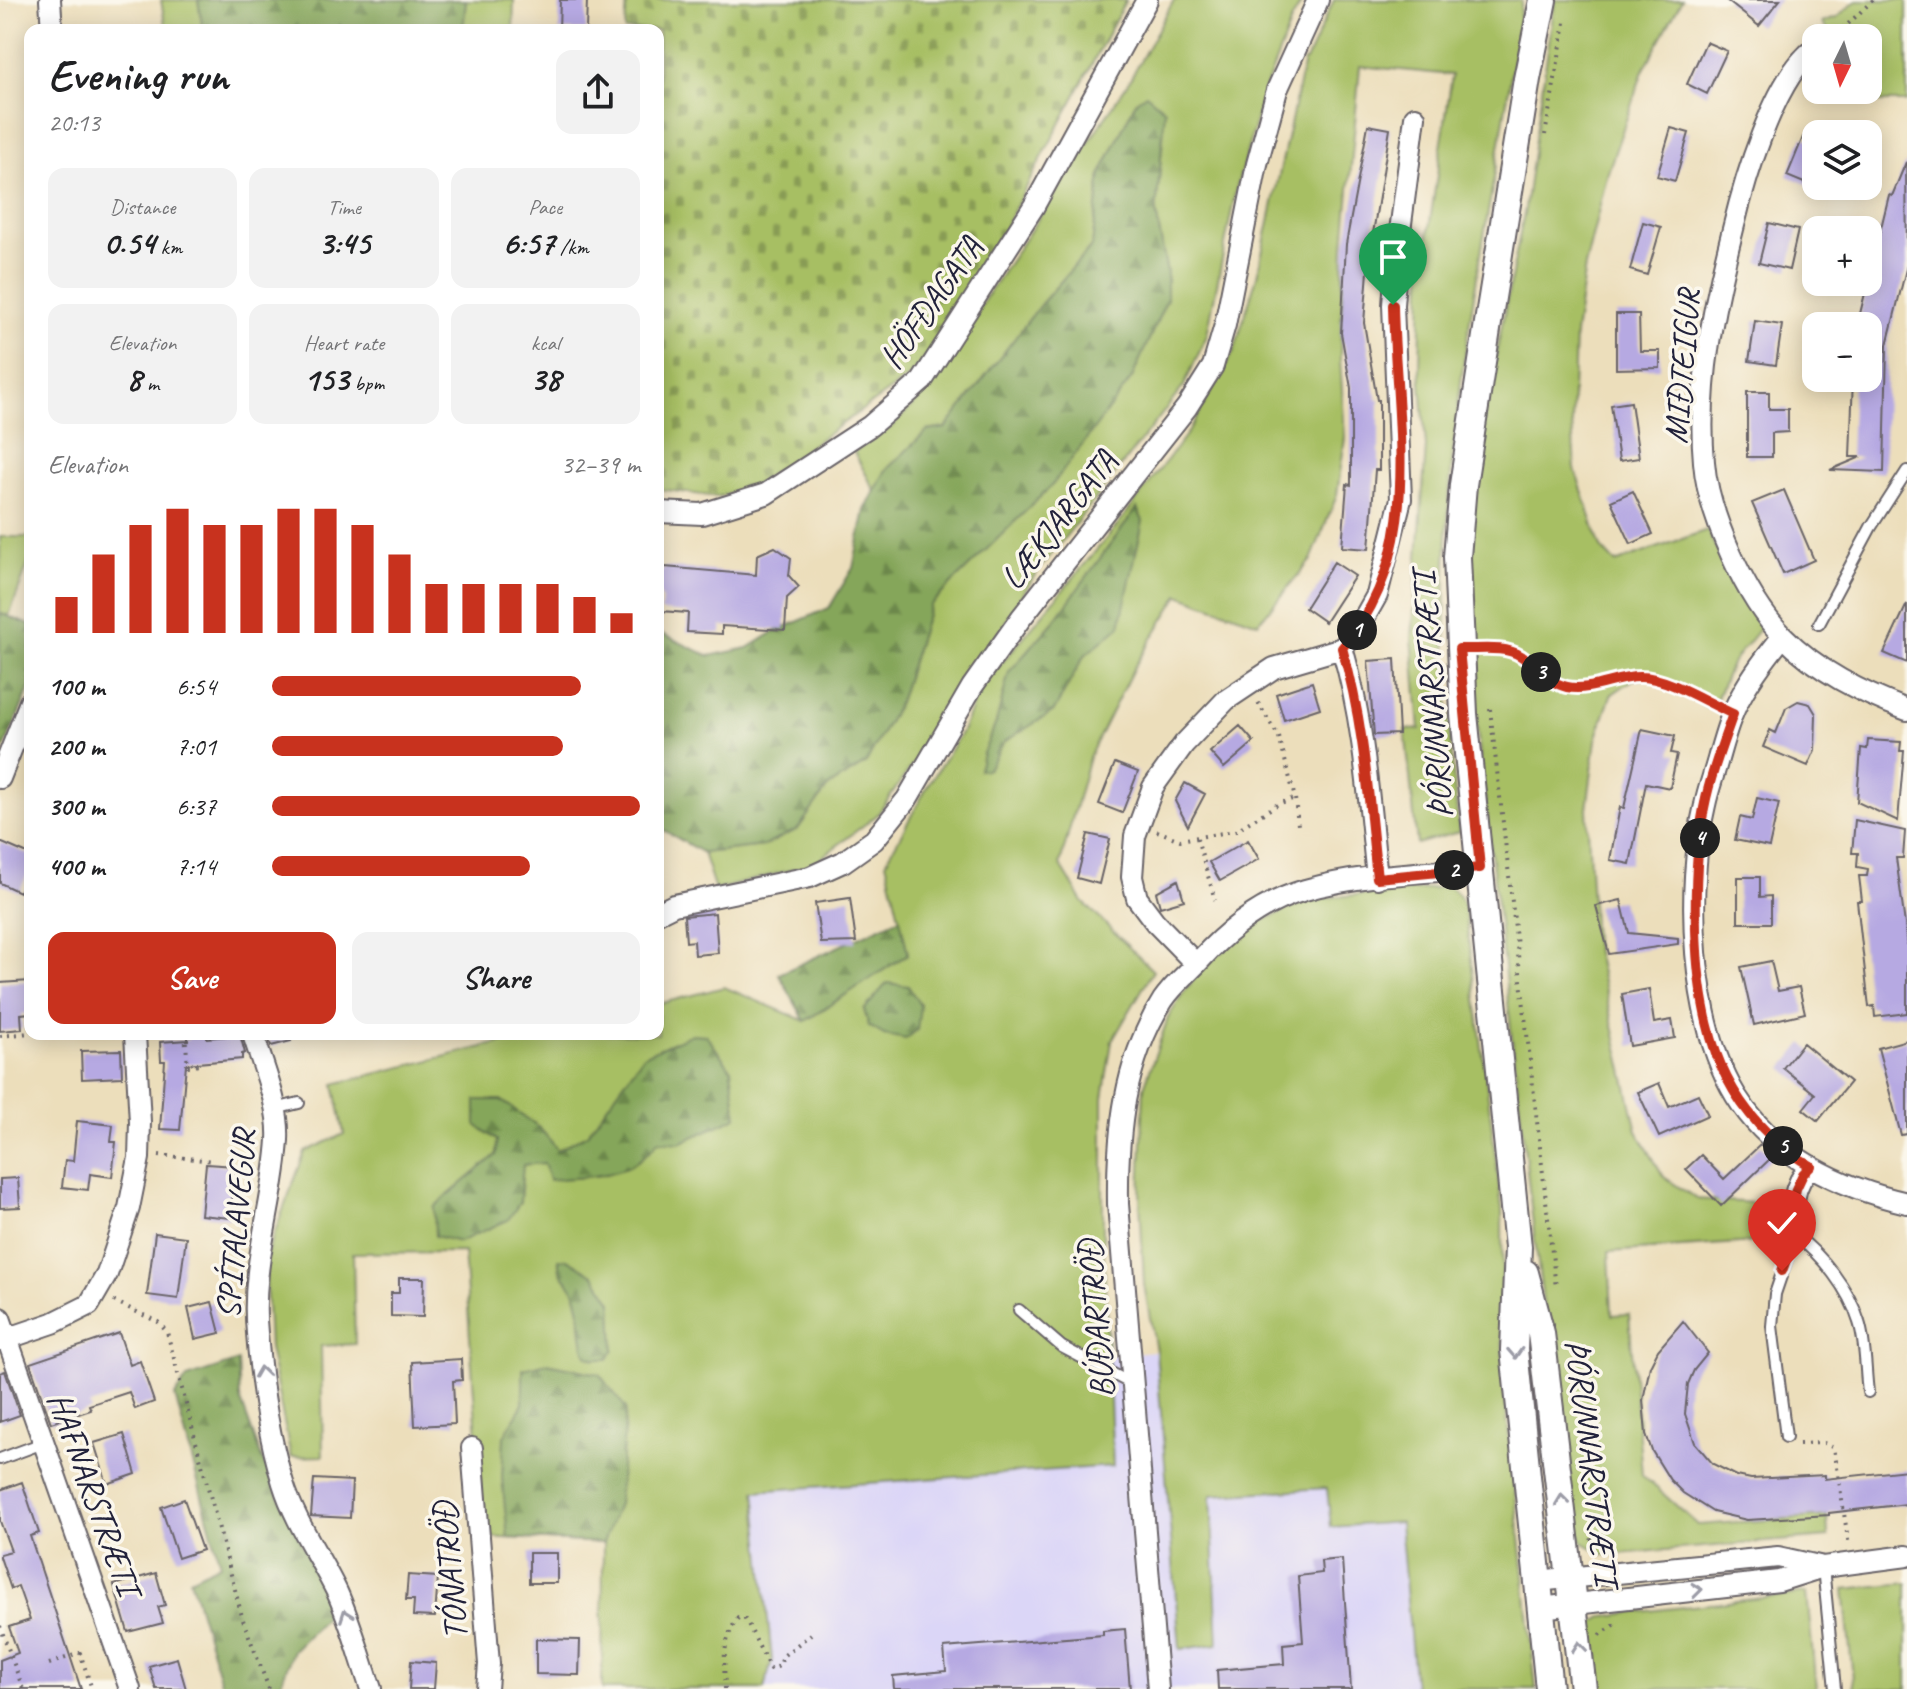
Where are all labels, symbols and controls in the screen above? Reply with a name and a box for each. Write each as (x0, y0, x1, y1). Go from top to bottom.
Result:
north arrow (1802, 24, 1882, 104)
map controls (1802, 24, 1882, 392)
text: Evening run (48, 48, 228, 103)
button: share (556, 50, 640, 134)
text: 20:13 (48, 106, 100, 139)
button: layers (1802, 120, 1882, 200)
text: Distance (110, 193, 175, 221)
text: Time (327, 193, 361, 221)
text: Pace (528, 193, 562, 221)
button: + (1802, 216, 1882, 296)
text: 0.54 (103, 221, 155, 264)
text: 3:45 (318, 221, 370, 264)
text: 6:57 (502, 221, 555, 264)
pin (1359, 223, 1427, 305)
street label: HÖFÐAGATA (869, 227, 992, 377)
text: km (155, 233, 182, 261)
text: /km (555, 233, 589, 261)
icon: arrive (1371, 235, 1415, 279)
street label: MIÐTEIGUR (1653, 285, 1710, 445)
button: − (1802, 312, 1882, 392)
text: Elevation (109, 329, 177, 357)
text: Heart rate (304, 329, 384, 357)
text: kcal (531, 329, 560, 357)
text: 8 (126, 357, 141, 400)
text: 153 (304, 357, 349, 400)
text: 38 (530, 357, 561, 400)
text: m (141, 369, 159, 397)
text: bpm (349, 369, 384, 397)
street label: LÆKJARGATA (991, 440, 1127, 598)
text: Elevation (48, 448, 128, 481)
text: 32–39 m (561, 448, 640, 481)
street label: ÞÓRUNNARSTRÆTI (1401, 563, 1462, 819)
pin: 1 (1337, 610, 1377, 650)
text: 1 (1352, 616, 1362, 644)
pin: 3 (1521, 652, 1561, 692)
text: 3 (1536, 658, 1546, 686)
text: 100 m (48, 670, 104, 703)
text: 6:54 (176, 670, 216, 703)
text: 200 m (48, 730, 104, 763)
text: 7:01 (176, 730, 216, 763)
text: 300 m (48, 790, 104, 823)
text: 6:37 (176, 790, 216, 823)
pin: 4 (1680, 818, 1720, 858)
text: 4 (1695, 824, 1705, 852)
text: 400 m (48, 850, 104, 883)
text: 7:14 (176, 850, 216, 883)
pin: 2 (1434, 850, 1474, 890)
text: 2 (1449, 856, 1459, 884)
button: Save (48, 932, 336, 1024)
button: Share (352, 932, 640, 1024)
street label: SPÍTALAVEGUR (206, 1125, 265, 1320)
pin: 5 (1763, 1126, 1803, 1166)
text: 5 (1778, 1132, 1788, 1160)
pin (1748, 1189, 1816, 1271)
icon: check (1760, 1201, 1804, 1245)
street label: BÚÐARTRÖÐ (1067, 1235, 1124, 1400)
street label: ÞÓRUNNARSTRÆTI (1556, 1337, 1630, 1594)
one-way arrow (1506, 1346, 1523, 1359)
one-way arrow (253, 1365, 270, 1379)
street label: HAFNARSTRÆTI (38, 1386, 154, 1607)
one-way arrow (1553, 1493, 1570, 1506)
street label: TÓNATRÖÐ (422, 1497, 477, 1642)
one-way arrow (1690, 1582, 1703, 1599)
one-way arrow (339, 1609, 356, 1623)
one-way arrow (1570, 1640, 1587, 1653)

